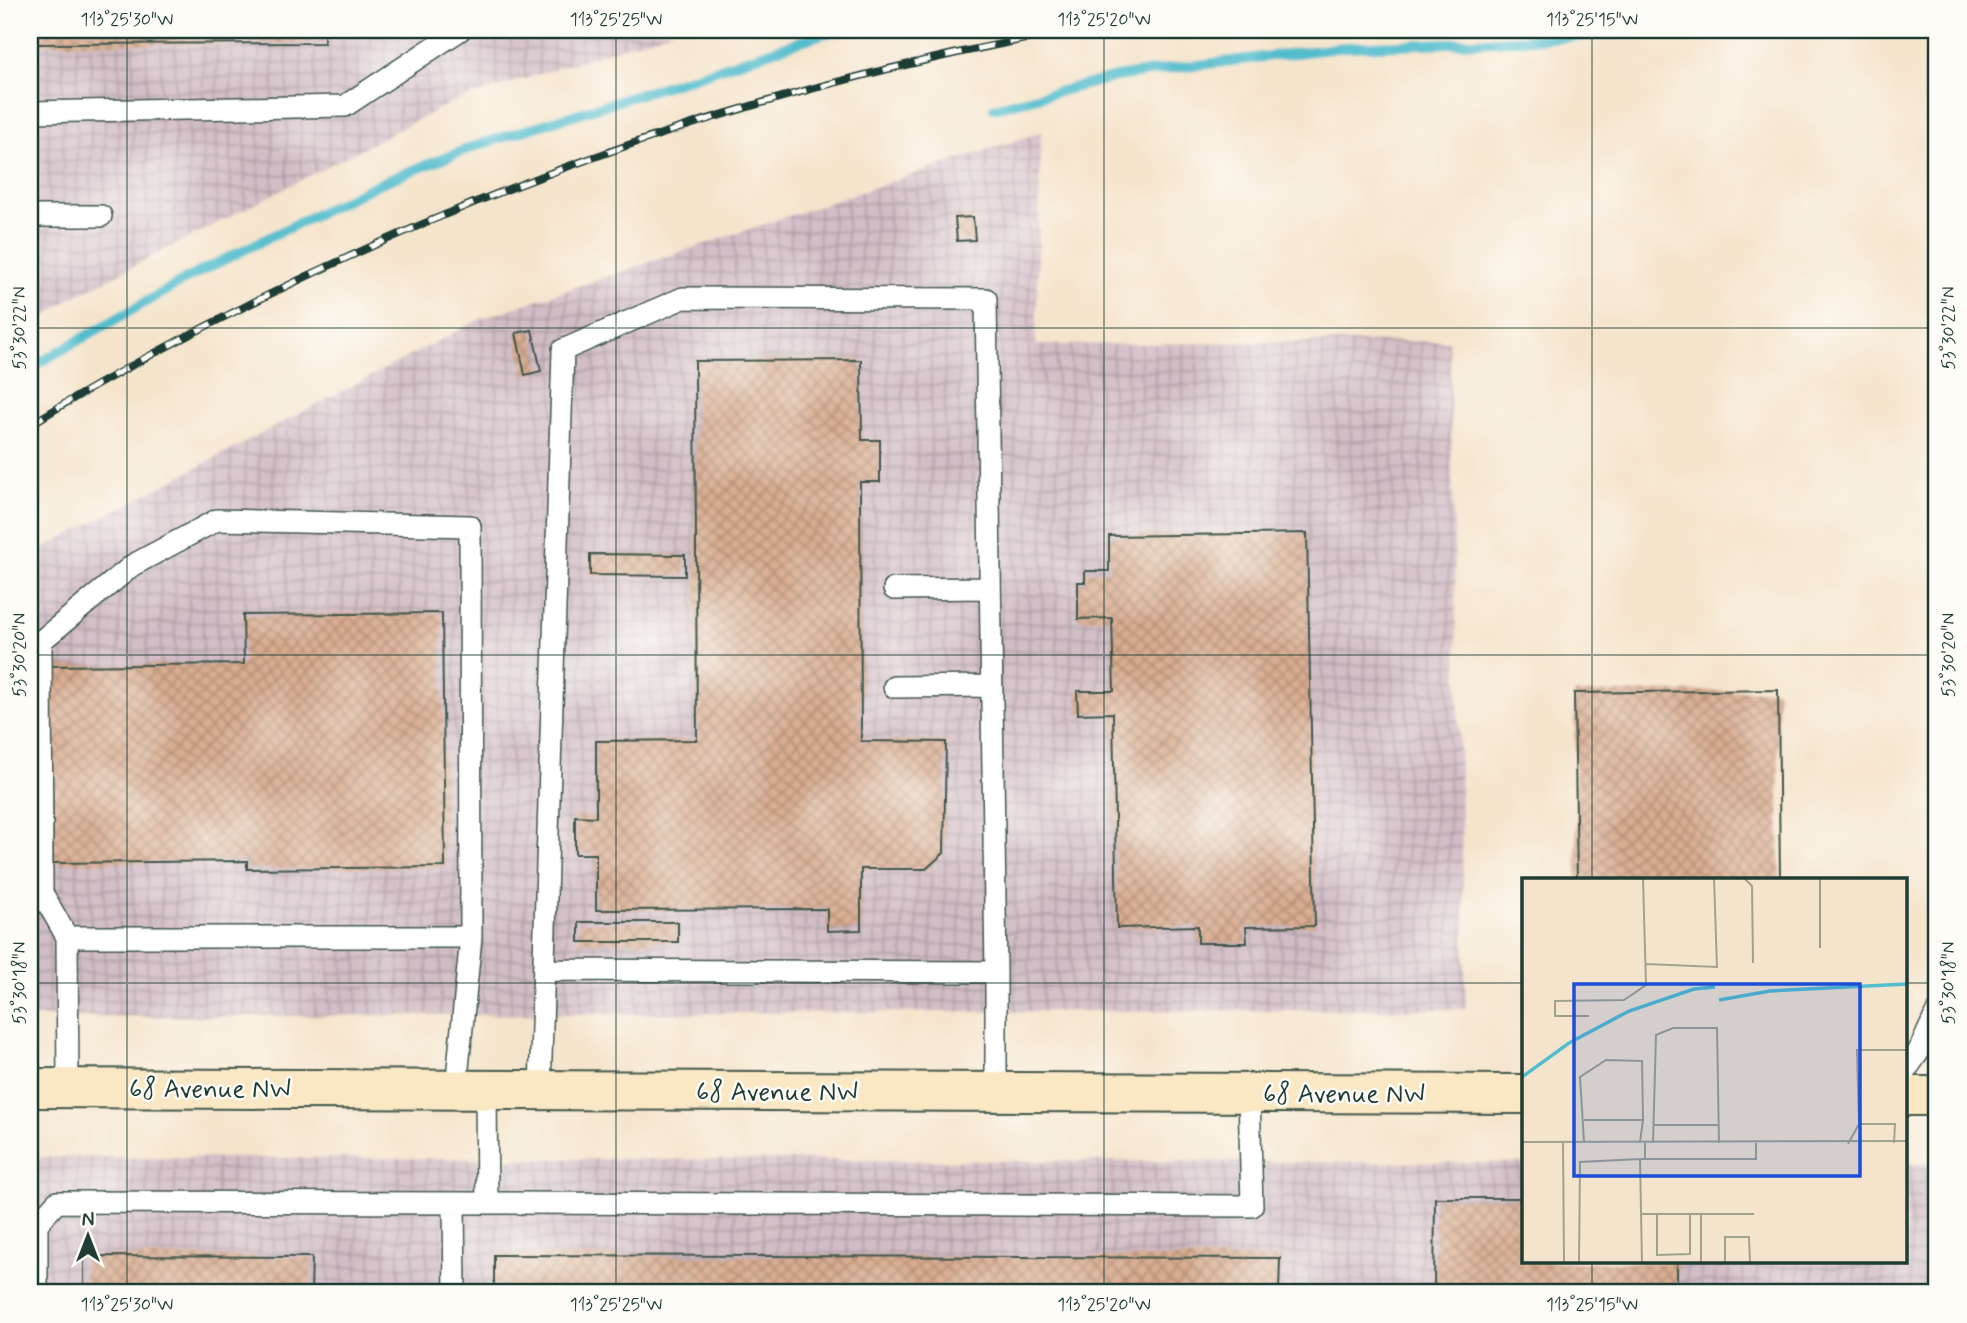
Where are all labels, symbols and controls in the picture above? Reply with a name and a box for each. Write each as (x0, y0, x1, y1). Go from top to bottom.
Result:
text: 113°25'30"W (81, 8, 173, 32)
text: 113°25'25"W (570, 8, 662, 32)
text: 113°25'20"W (1057, 8, 1151, 32)
text: 113°25'15"W (1546, 8, 1638, 32)
text: 53°30'22"N (8, 286, 32, 370)
text: 53°30'22"N (1937, 286, 1961, 370)
text: 53°30'20"N (8, 613, 32, 697)
text: 53°30'20"N (1937, 613, 1961, 697)
inset map (1522, 878, 1908, 1264)
text: 53°30'18"N (8, 941, 32, 1025)
text: 53°30'18"N (1937, 941, 1961, 1025)
street label: 68 Avenue NW (129, 1073, 291, 1107)
street label: 68 Avenue NW (696, 1076, 858, 1110)
street label: 68 Avenue NW (1263, 1078, 1425, 1112)
north arrow (52, 1200, 122, 1270)
text: N (82, 1208, 94, 1233)
text: 113°25'30"W (81, 1293, 173, 1317)
text: 113°25'25"W (570, 1293, 662, 1317)
text: 113°25'20"W (1057, 1293, 1151, 1317)
text: 113°25'15"W (1546, 1293, 1638, 1317)

